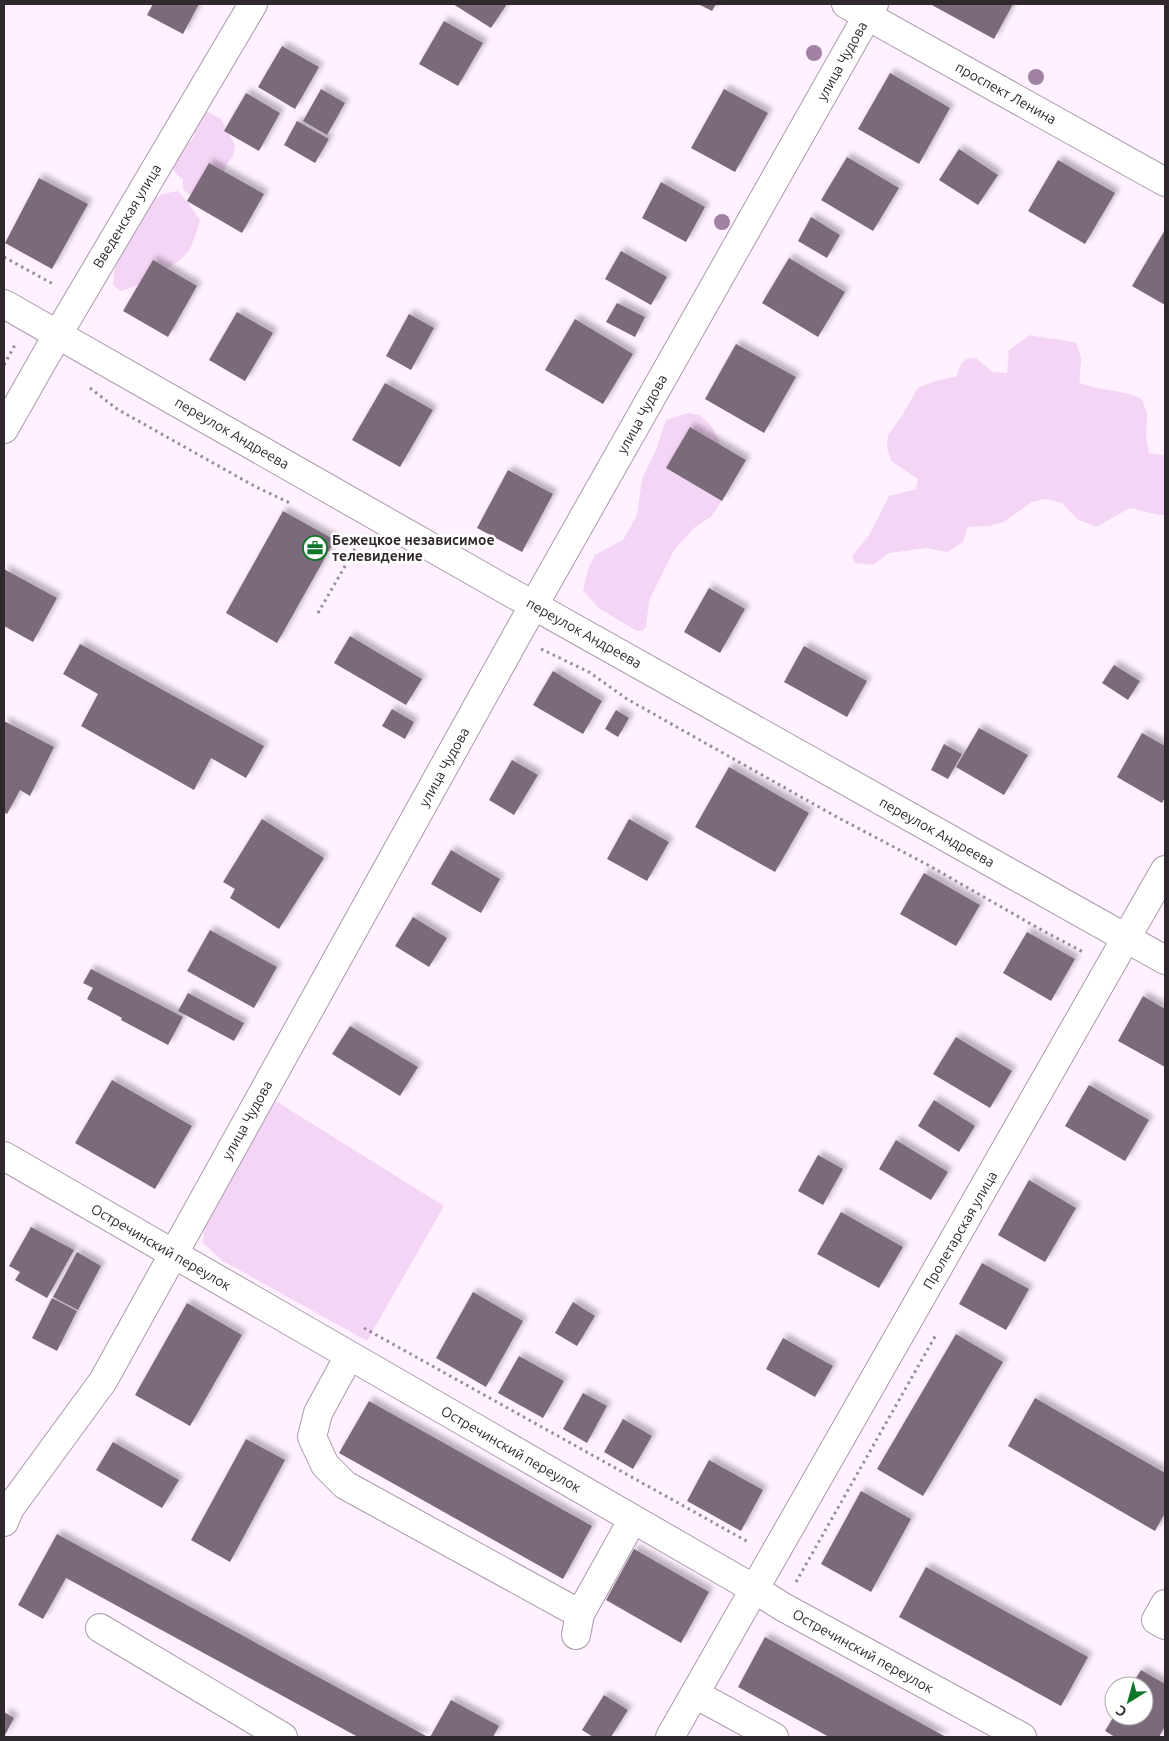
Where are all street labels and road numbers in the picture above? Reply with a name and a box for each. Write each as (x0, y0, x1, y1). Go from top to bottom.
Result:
street label: улица Чудова (814, 19, 870, 103)
street label: проспект Ленина (953, 59, 1059, 127)
street label: Введенская улица (90, 161, 164, 271)
street label: улица Чудова (614, 372, 670, 456)
street label: переулок Андреева (172, 394, 292, 472)
street label: переулок Андреева (524, 595, 644, 671)
street label: улица Чудова (416, 725, 472, 809)
street label: переулок Андреева (877, 794, 997, 870)
street label: улица Чудова (219, 1078, 275, 1162)
street label: Пролетарская улица (920, 1168, 1000, 1292)
street label: Остречинский переулок (88, 1200, 234, 1294)
street label: Остречинский переулок (438, 1402, 584, 1496)
street label: Остречинский переулок (790, 1606, 936, 1696)

